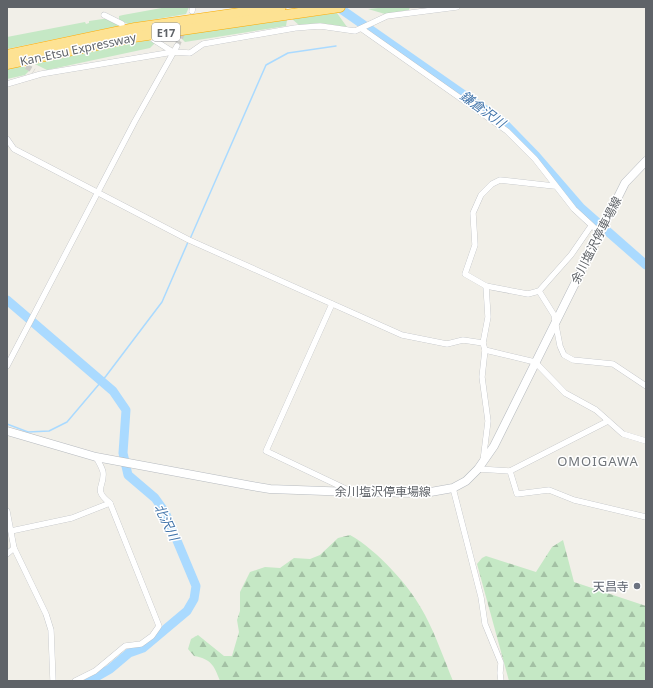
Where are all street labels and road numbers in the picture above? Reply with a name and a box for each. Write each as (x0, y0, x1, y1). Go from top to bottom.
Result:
road number: E17 (152, 23, 180, 41)
street label: Kan-Etsu Expressway (18, 28, 139, 70)
street label: 余川塩沢停車場線 (567, 193, 625, 287)
street label: 余川塩沢停車場線 (335, 483, 431, 500)

